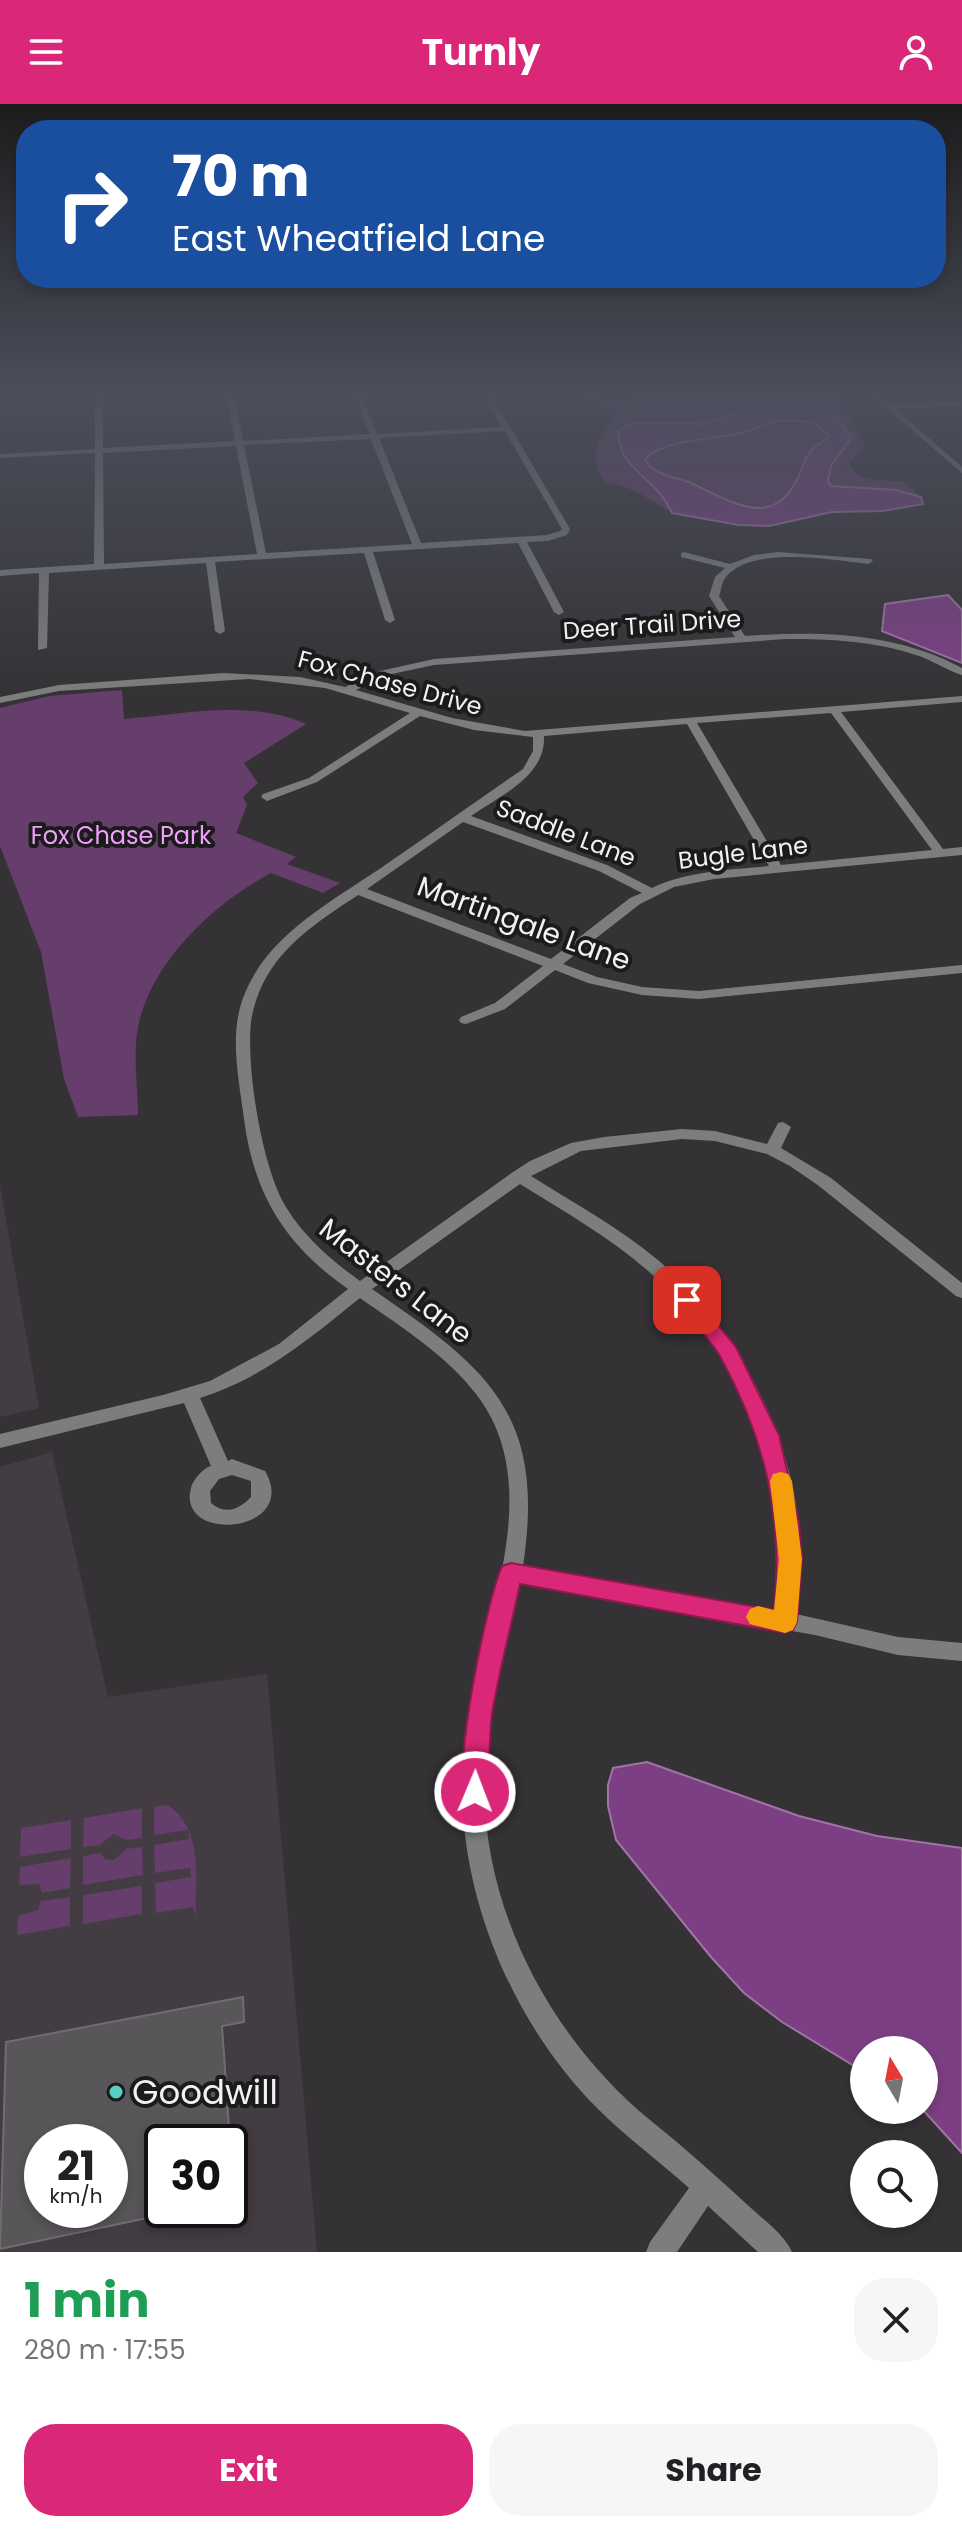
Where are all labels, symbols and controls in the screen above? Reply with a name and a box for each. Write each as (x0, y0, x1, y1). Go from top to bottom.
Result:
text: Turnly (422, 27, 540, 78)
icon: menu (24, 30, 68, 74)
icon: person (894, 30, 938, 74)
text: 70 m (172, 137, 310, 216)
icon: right (40, 152, 144, 256)
text: East Wheatfield Lane (172, 213, 545, 264)
street label: Deer Trail Drive (562, 602, 742, 647)
street label: Fox Chase Drive (294, 642, 486, 723)
street label: Saddle Lane (492, 791, 641, 874)
park label: Fox Chase Park (31, 819, 212, 852)
street label: Bugle Lane (676, 828, 810, 877)
street label: Martingale Lane (412, 867, 636, 980)
street label: Masters Lane (311, 1209, 480, 1353)
pin (653, 1266, 721, 1334)
icon: arrive (665, 1278, 709, 1322)
position arrow (433, 1750, 517, 1834)
north arrow (850, 2036, 938, 2124)
map controls (850, 2036, 938, 2228)
place label: Goodwill (132, 2068, 278, 2116)
marker: Goodwill (107, 2083, 125, 2101)
speed limit sign: 30 (144, 2124, 248, 2228)
text: 21 (57, 2138, 95, 2194)
button: search (850, 2140, 938, 2228)
text: km/h (49, 2182, 103, 2210)
text: 1 min (24, 2267, 150, 2334)
button: close (854, 2278, 938, 2362)
text: 280 m · 17:55 (24, 2332, 186, 2368)
button: Exit (24, 2424, 473, 2516)
button: Share (489, 2424, 938, 2516)

